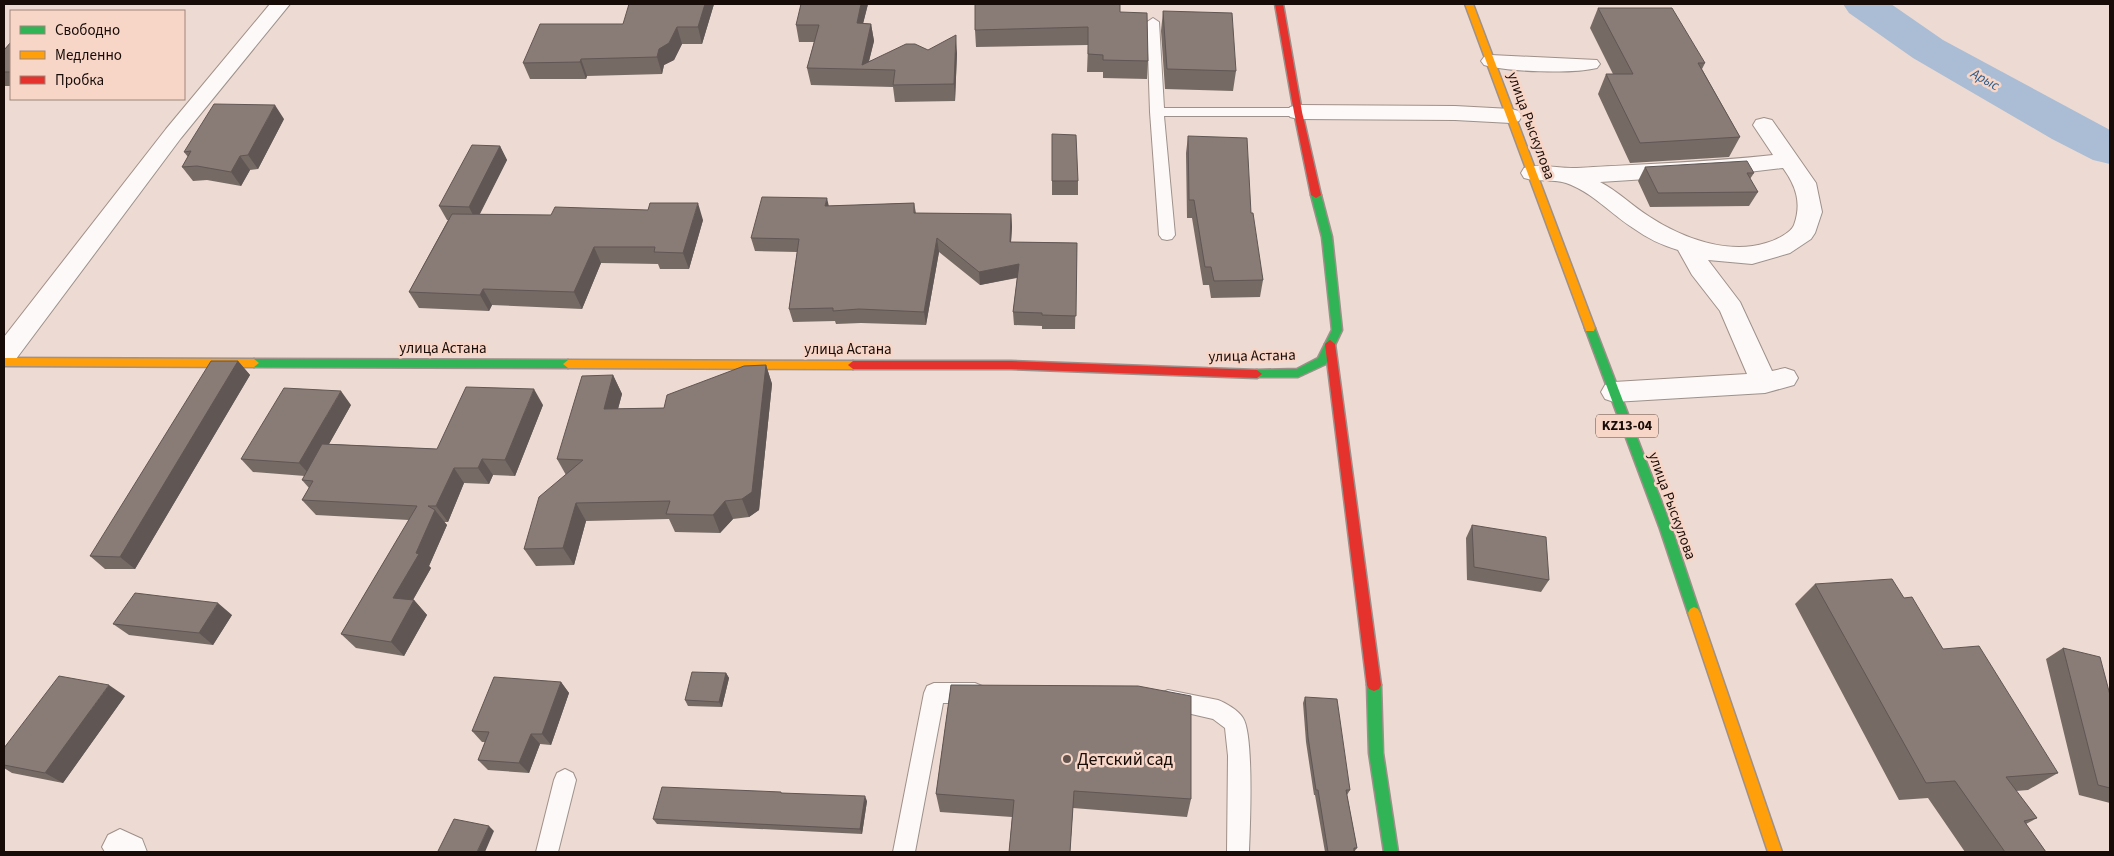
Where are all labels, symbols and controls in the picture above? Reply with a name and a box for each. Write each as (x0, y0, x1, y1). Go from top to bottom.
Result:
legend (10, 10, 185, 100)
text: Свободно (55, 20, 120, 41)
text: Медленно (55, 45, 122, 66)
water label: Арыс (1966, 64, 2004, 96)
street label: улица Рыскулова (1502, 69, 1560, 183)
text: Пробка (55, 70, 104, 91)
street label: улица Астана (399, 338, 487, 359)
street label: улица Астана (804, 339, 892, 360)
street label: улица Астана (1208, 345, 1296, 367)
road number: KZ13-04 (1596, 414, 1658, 438)
street label: улица Рыскулова (1643, 449, 1701, 563)
place label: Детский сад (1077, 747, 1174, 772)
marker: Детский сад (1061, 753, 1073, 765)

